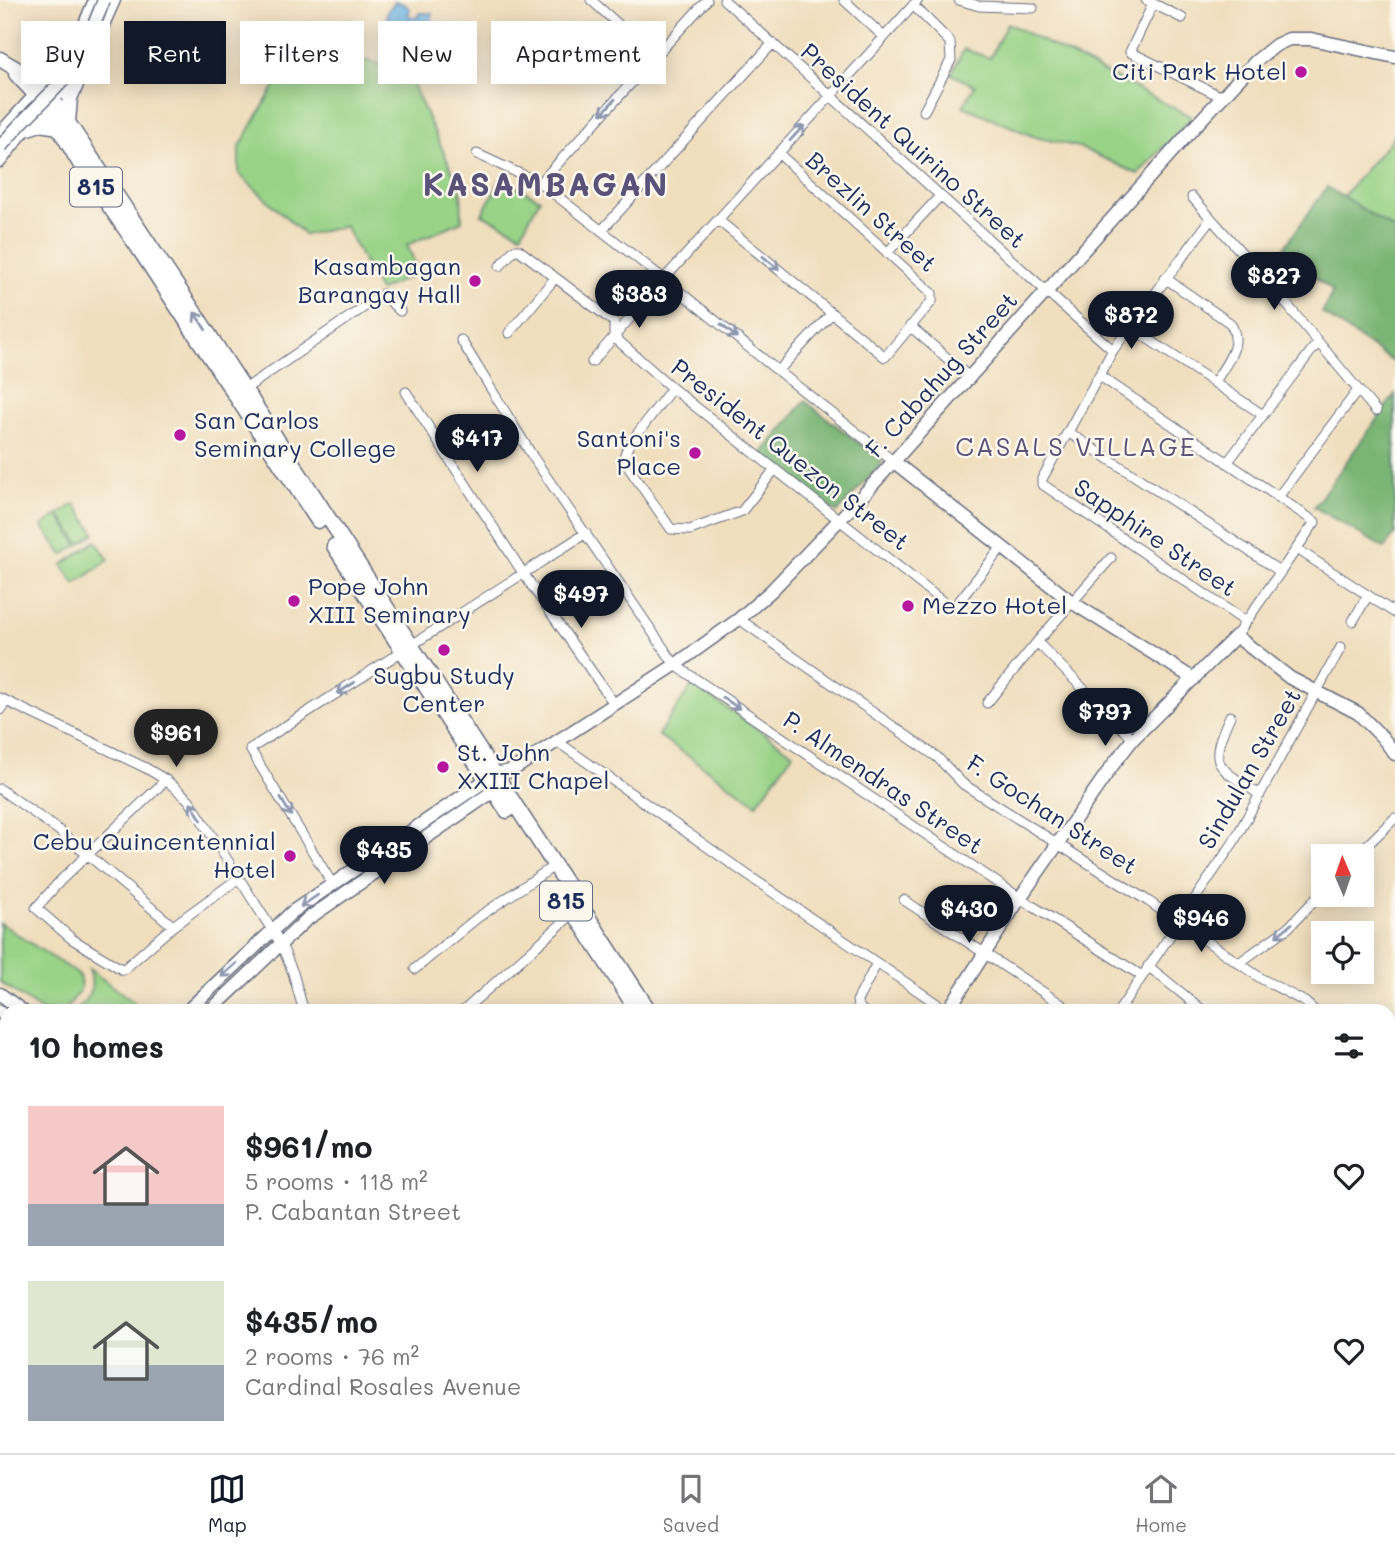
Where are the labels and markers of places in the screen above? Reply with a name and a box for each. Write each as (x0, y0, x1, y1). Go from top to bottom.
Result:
place label: Citi Park Hotel (1112, 55, 1287, 86)
marker: Citi Park Hotel (1293, 64, 1309, 80)
place label: Kasambagan Barangay Hall (298, 250, 461, 309)
pin: $827 (1233, 252, 1315, 312)
pin: $383 (598, 270, 680, 330)
marker: Kasambagan Barangay Hall (467, 273, 483, 289)
pin: $872 (1090, 292, 1172, 351)
place label: San Carlos Seminary College (194, 404, 396, 463)
pin: $417 (436, 414, 518, 474)
place label: Santoni's Place (577, 422, 681, 481)
marker: San Carlos Seminary College (172, 427, 188, 443)
marker: Santoni's Place (687, 445, 703, 461)
place label: Pope John XIII Seminary (308, 570, 471, 629)
pin: $497 (540, 570, 622, 630)
place label: Mezzo Hotel (922, 589, 1067, 620)
marker: Pope John XIII Seminary (286, 593, 302, 609)
marker: Mezzo Hotel (900, 598, 916, 614)
marker: Sugbu Study Center (436, 642, 452, 658)
place label: Sugbu Study Center (373, 659, 515, 718)
pin: $797 (1064, 688, 1146, 748)
pin: $961 (135, 710, 217, 769)
place label: St. John XXIII Chapel (457, 736, 609, 795)
marker: St. John XXIII Chapel (435, 759, 451, 775)
place label: Cebu Quincentennial Hotel (33, 825, 276, 884)
pin: $435 (343, 826, 425, 886)
marker: Cebu Quincentennial Hotel (282, 848, 298, 864)
pin: $430 (928, 886, 1010, 945)
pin: $946 (1160, 894, 1242, 954)

